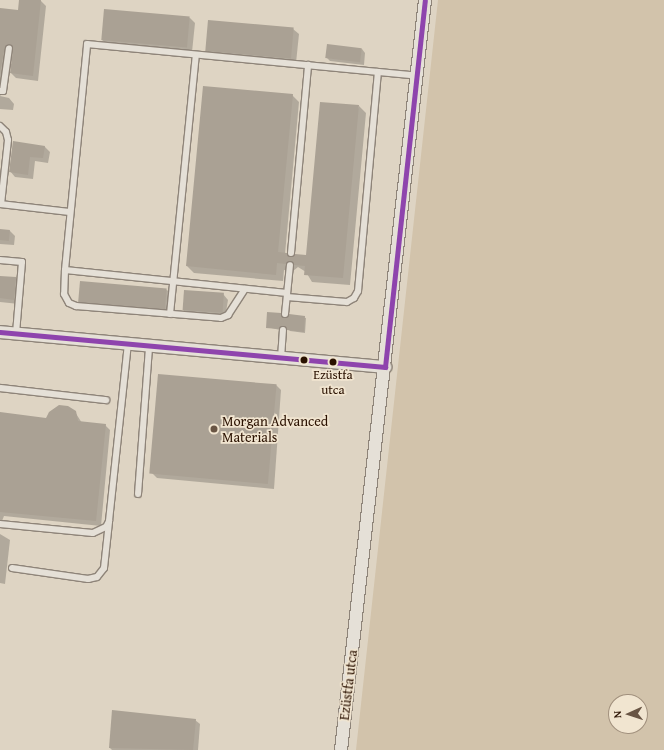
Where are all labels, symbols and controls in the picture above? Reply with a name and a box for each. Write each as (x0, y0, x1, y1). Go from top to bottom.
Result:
unlabelled marker (299, 355, 309, 365)
marker: Ezüstfa utca (328, 357, 338, 367)
place label: Ezüstfa utca (313, 368, 353, 399)
place label: Morgan Advanced Materials (222, 413, 328, 446)
marker: Morgan Advanced Materials (209, 424, 219, 434)
street label: Ezüstfa utca (335, 649, 361, 721)
north arrow (608, 694, 648, 734)
text: N (609, 710, 625, 719)

